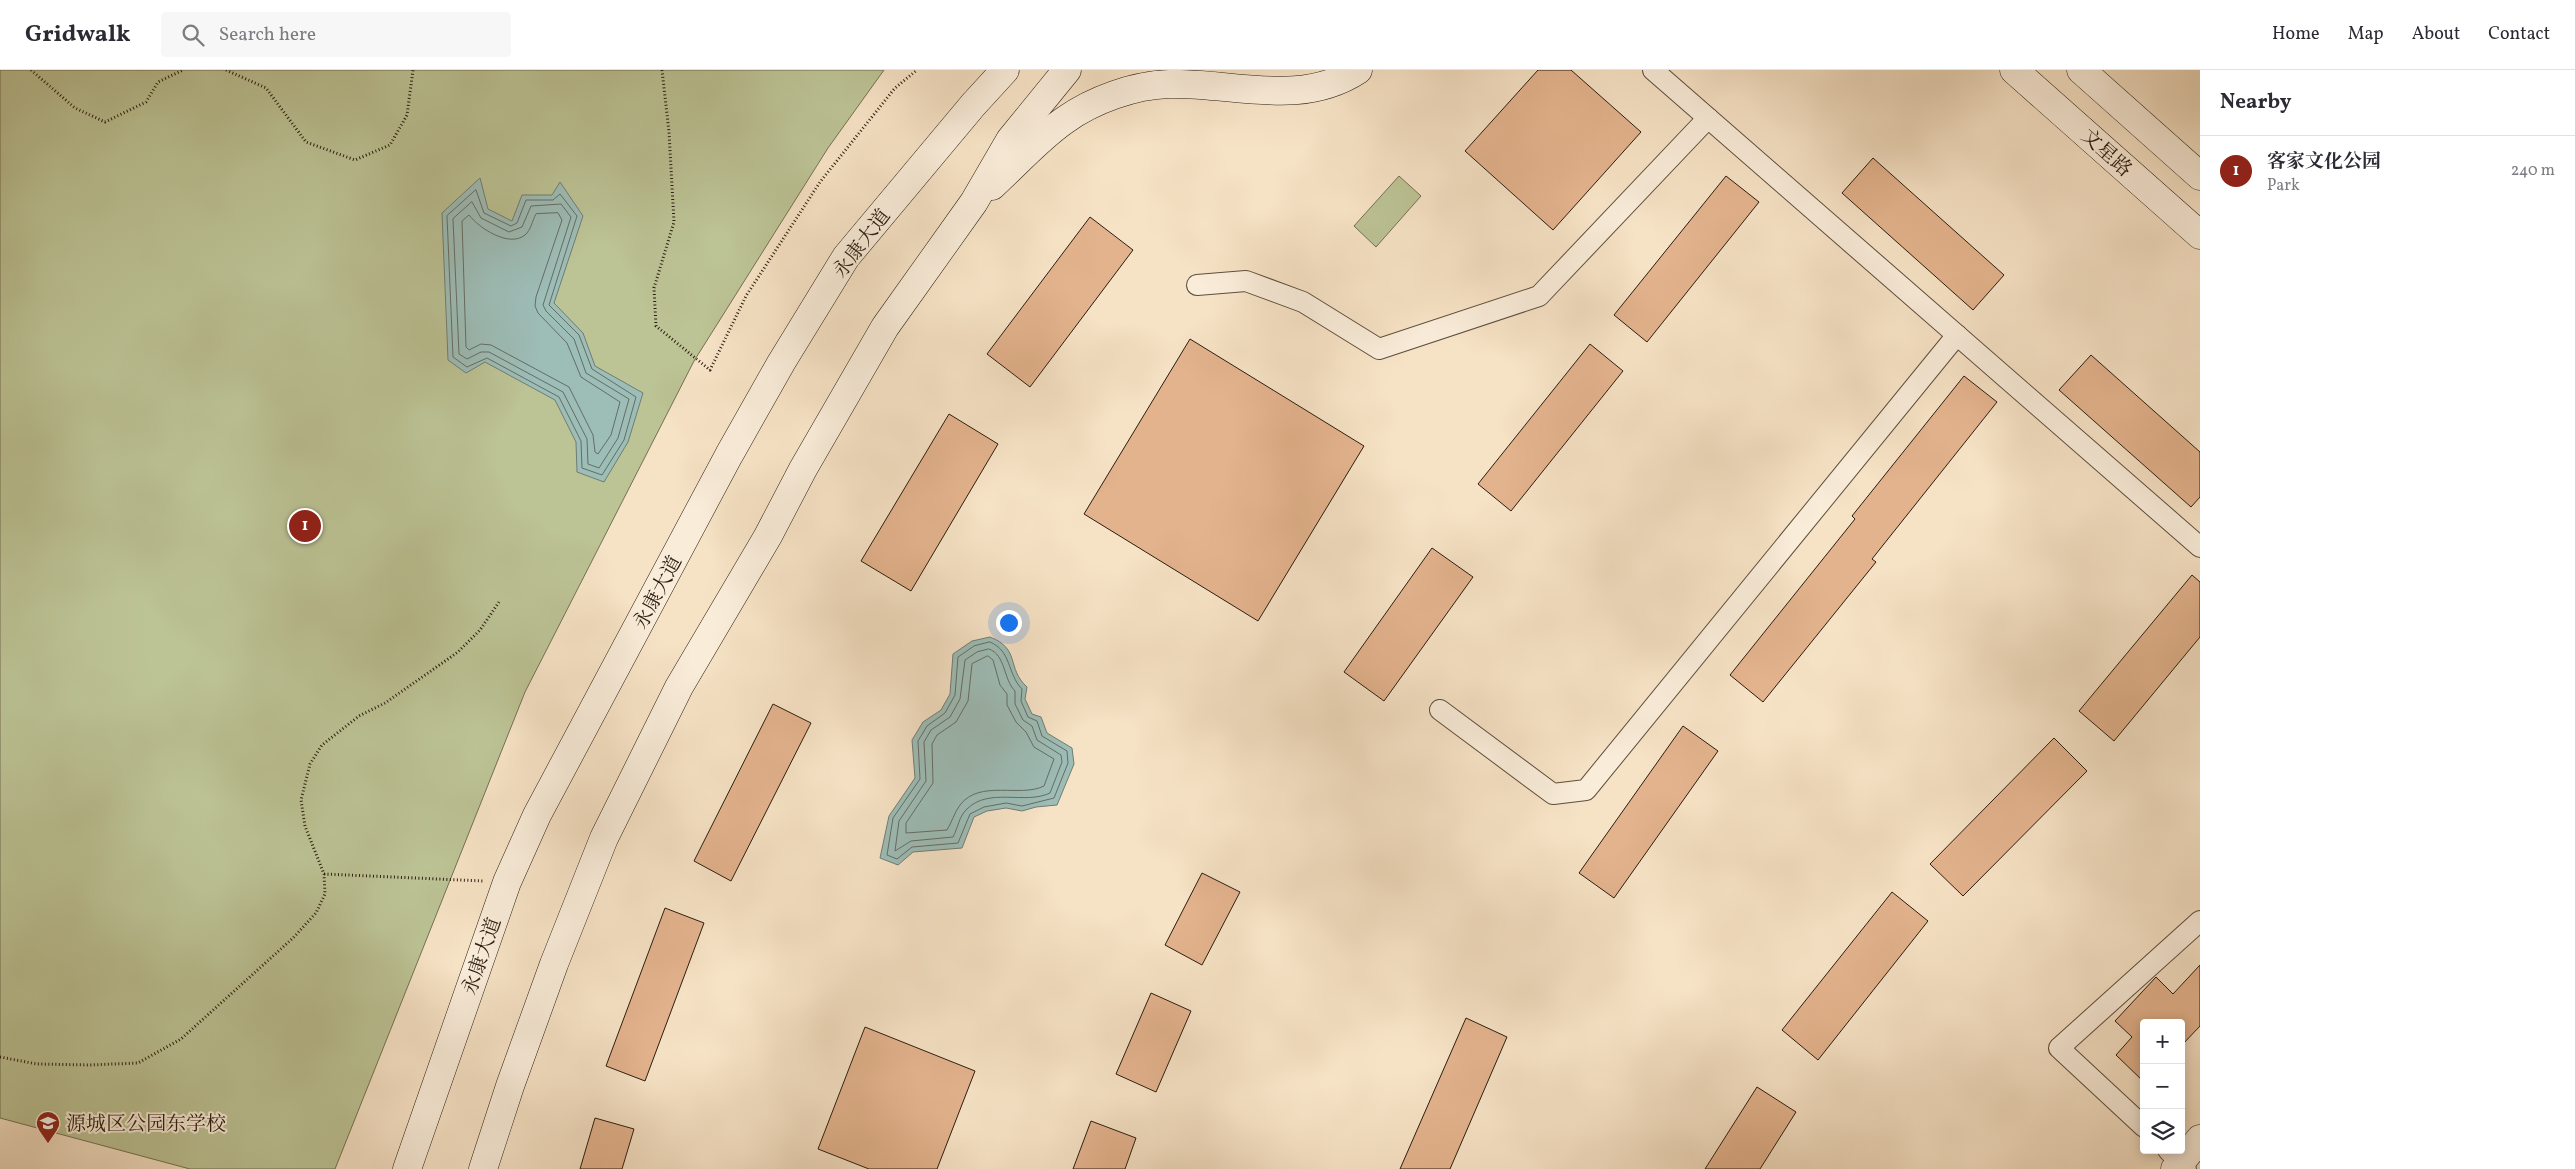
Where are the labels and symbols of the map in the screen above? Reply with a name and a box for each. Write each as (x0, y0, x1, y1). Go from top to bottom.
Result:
street label: 文星路 (2074, 123, 2137, 184)
street label: 永康大道 (827, 204, 898, 285)
pin: 1 (289, 507, 321, 545)
street label: 永康大道 (628, 551, 690, 635)
your location (996, 610, 1022, 636)
street label: 永康大道 (457, 914, 509, 999)
school or university icon: 源城区公园东学校 (35, 1110, 61, 1144)
place label: 源城区公园东学校 (66, 1111, 226, 1139)

